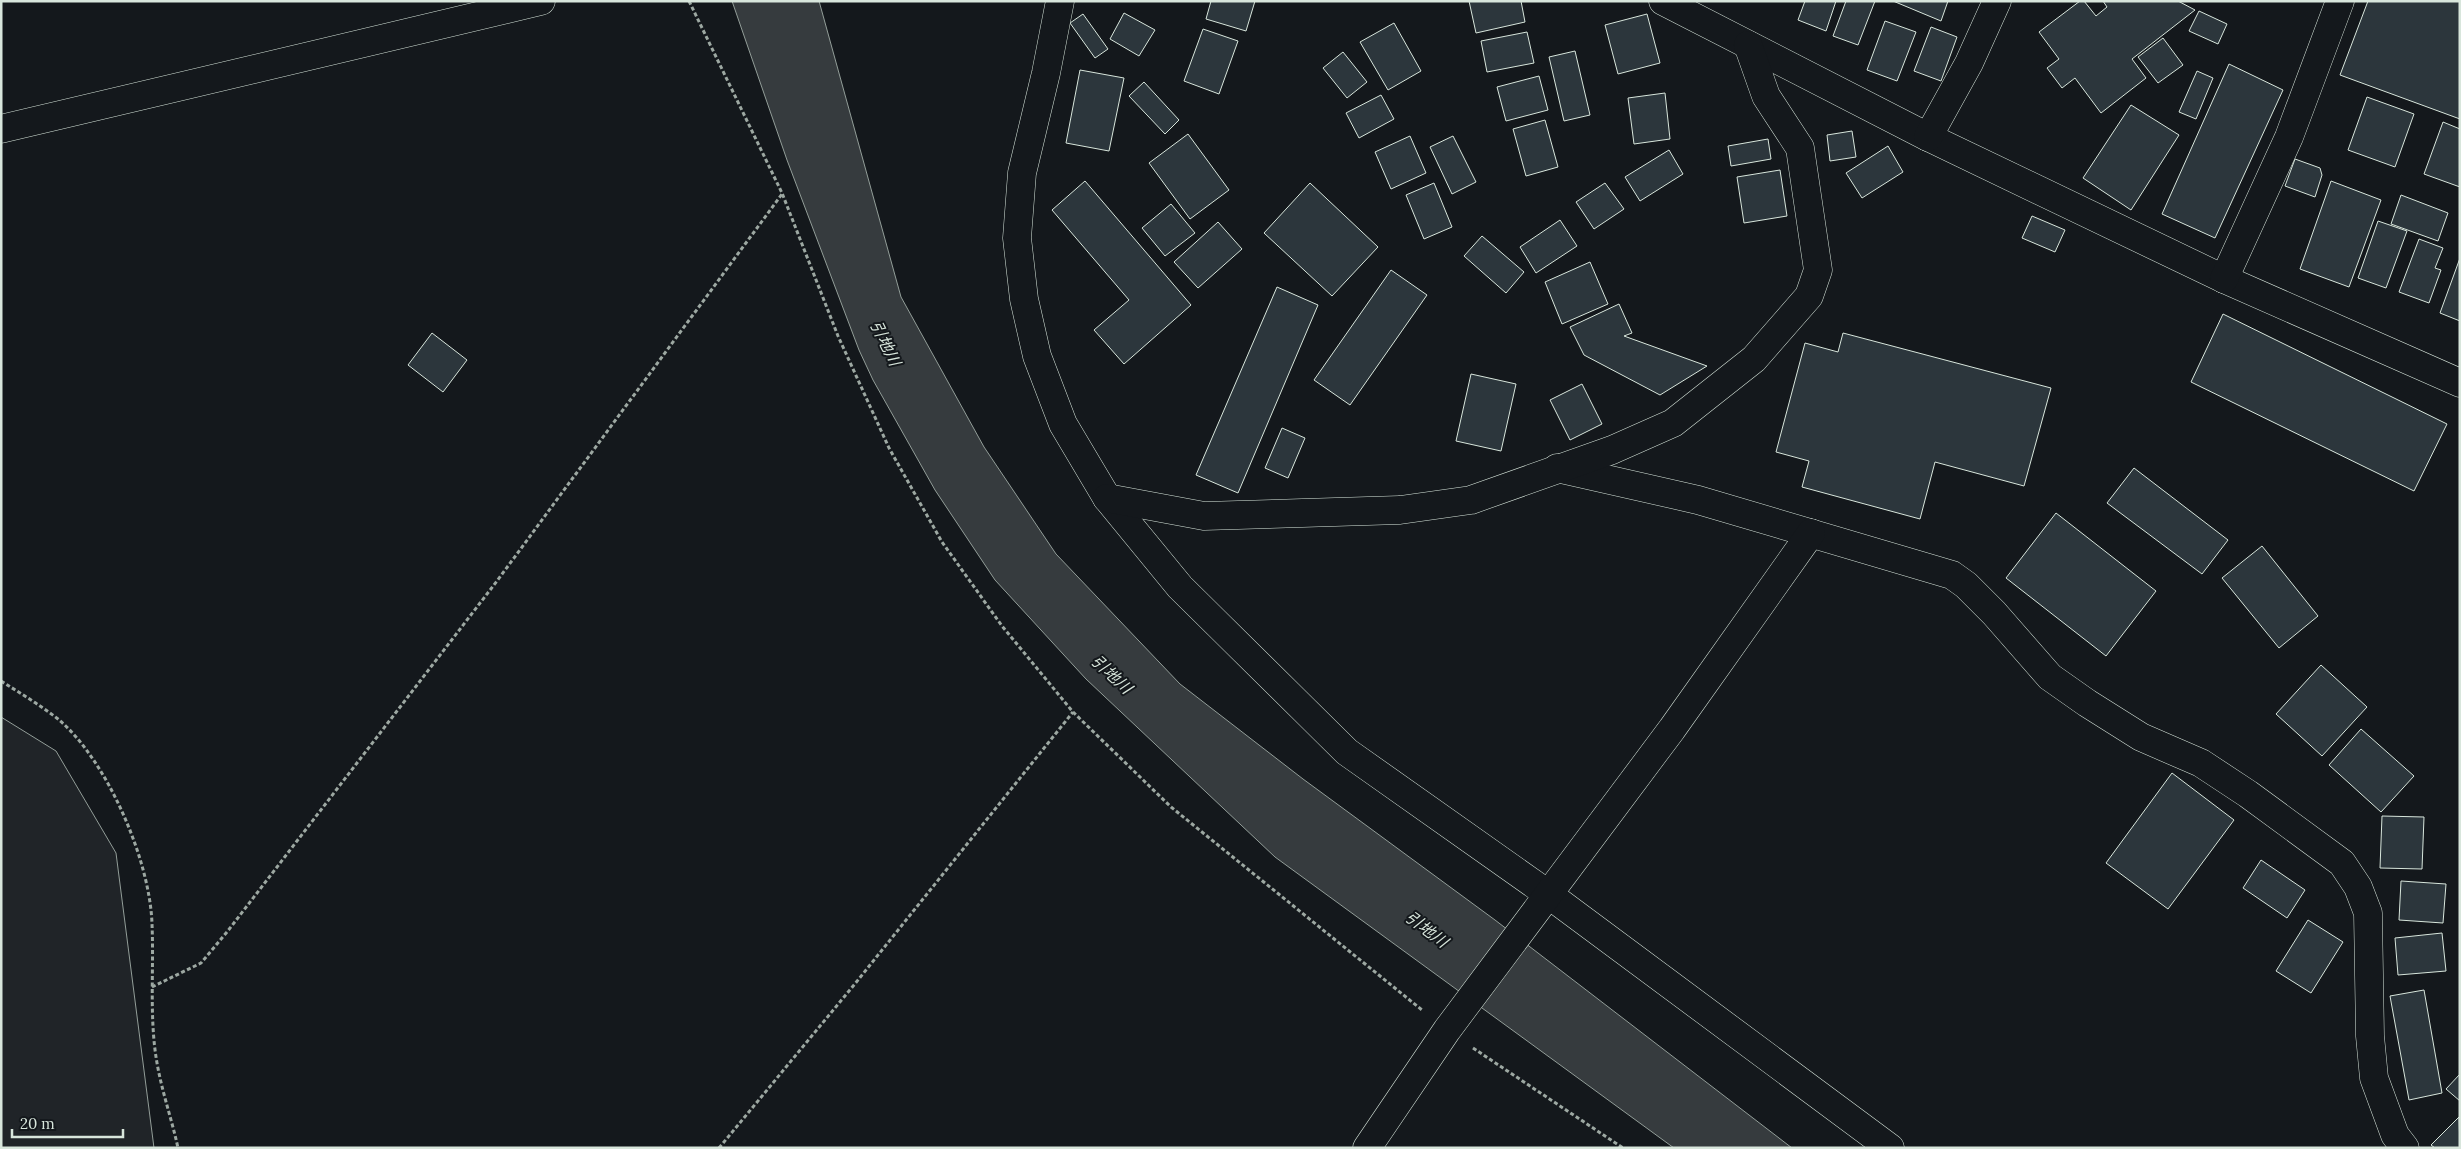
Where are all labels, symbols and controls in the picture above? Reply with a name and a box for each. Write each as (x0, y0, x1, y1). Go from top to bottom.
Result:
water label: 引地川 (866, 317, 906, 371)
water label: 引地川 (1088, 650, 1138, 699)
water label: 引地川 (1402, 907, 1454, 953)
scale bar (12, 1106, 124, 1138)
text: 20 m (20, 1114, 55, 1133)

